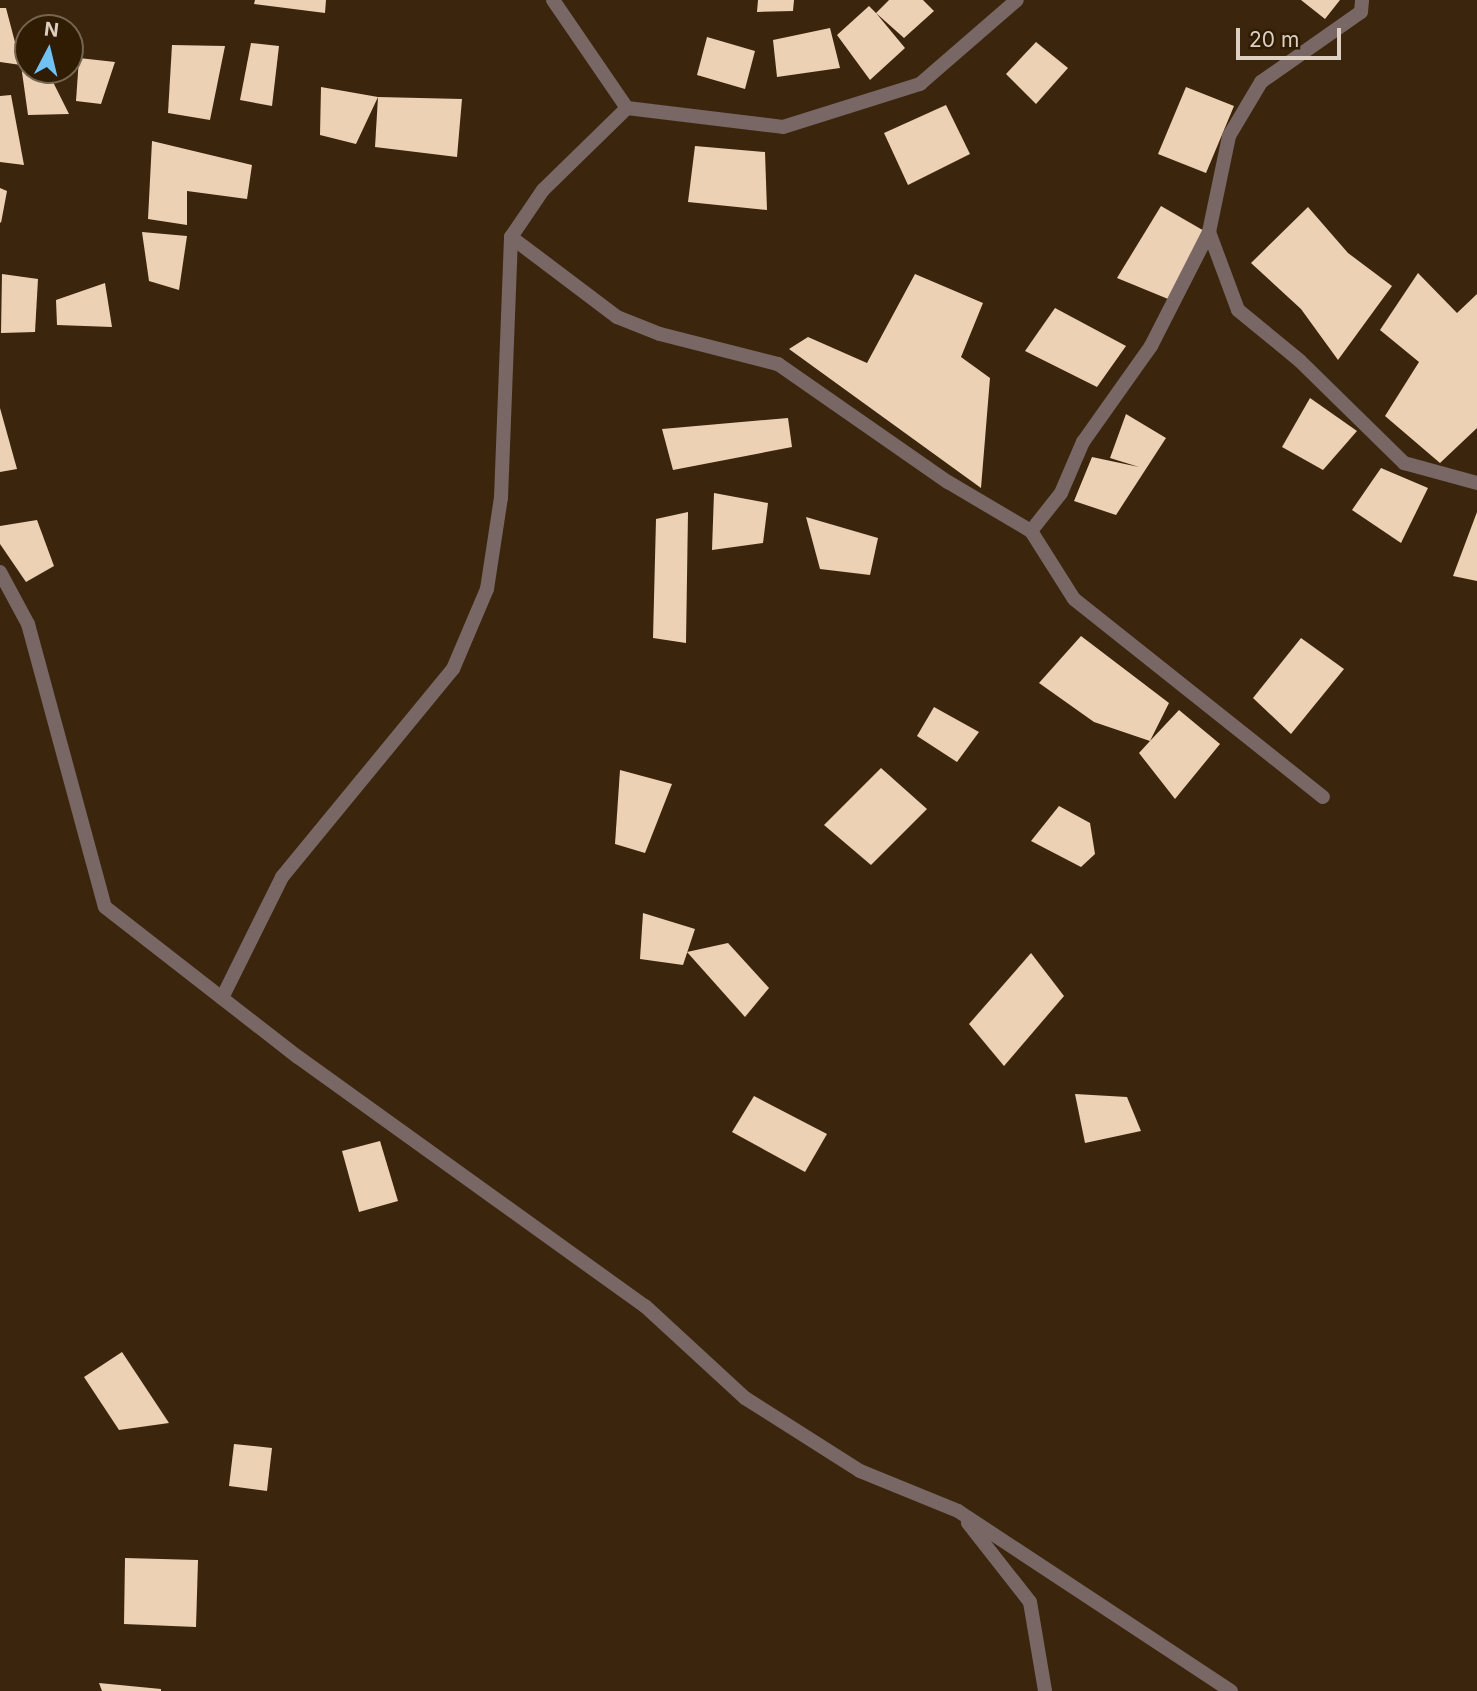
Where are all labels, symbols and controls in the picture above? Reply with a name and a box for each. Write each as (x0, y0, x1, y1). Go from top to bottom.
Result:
north arrow (14, 14, 84, 84)
scale bar (1239, 14, 1344, 58)
text: N (43, 17, 60, 42)
text: 20 m (1249, 27, 1299, 52)

